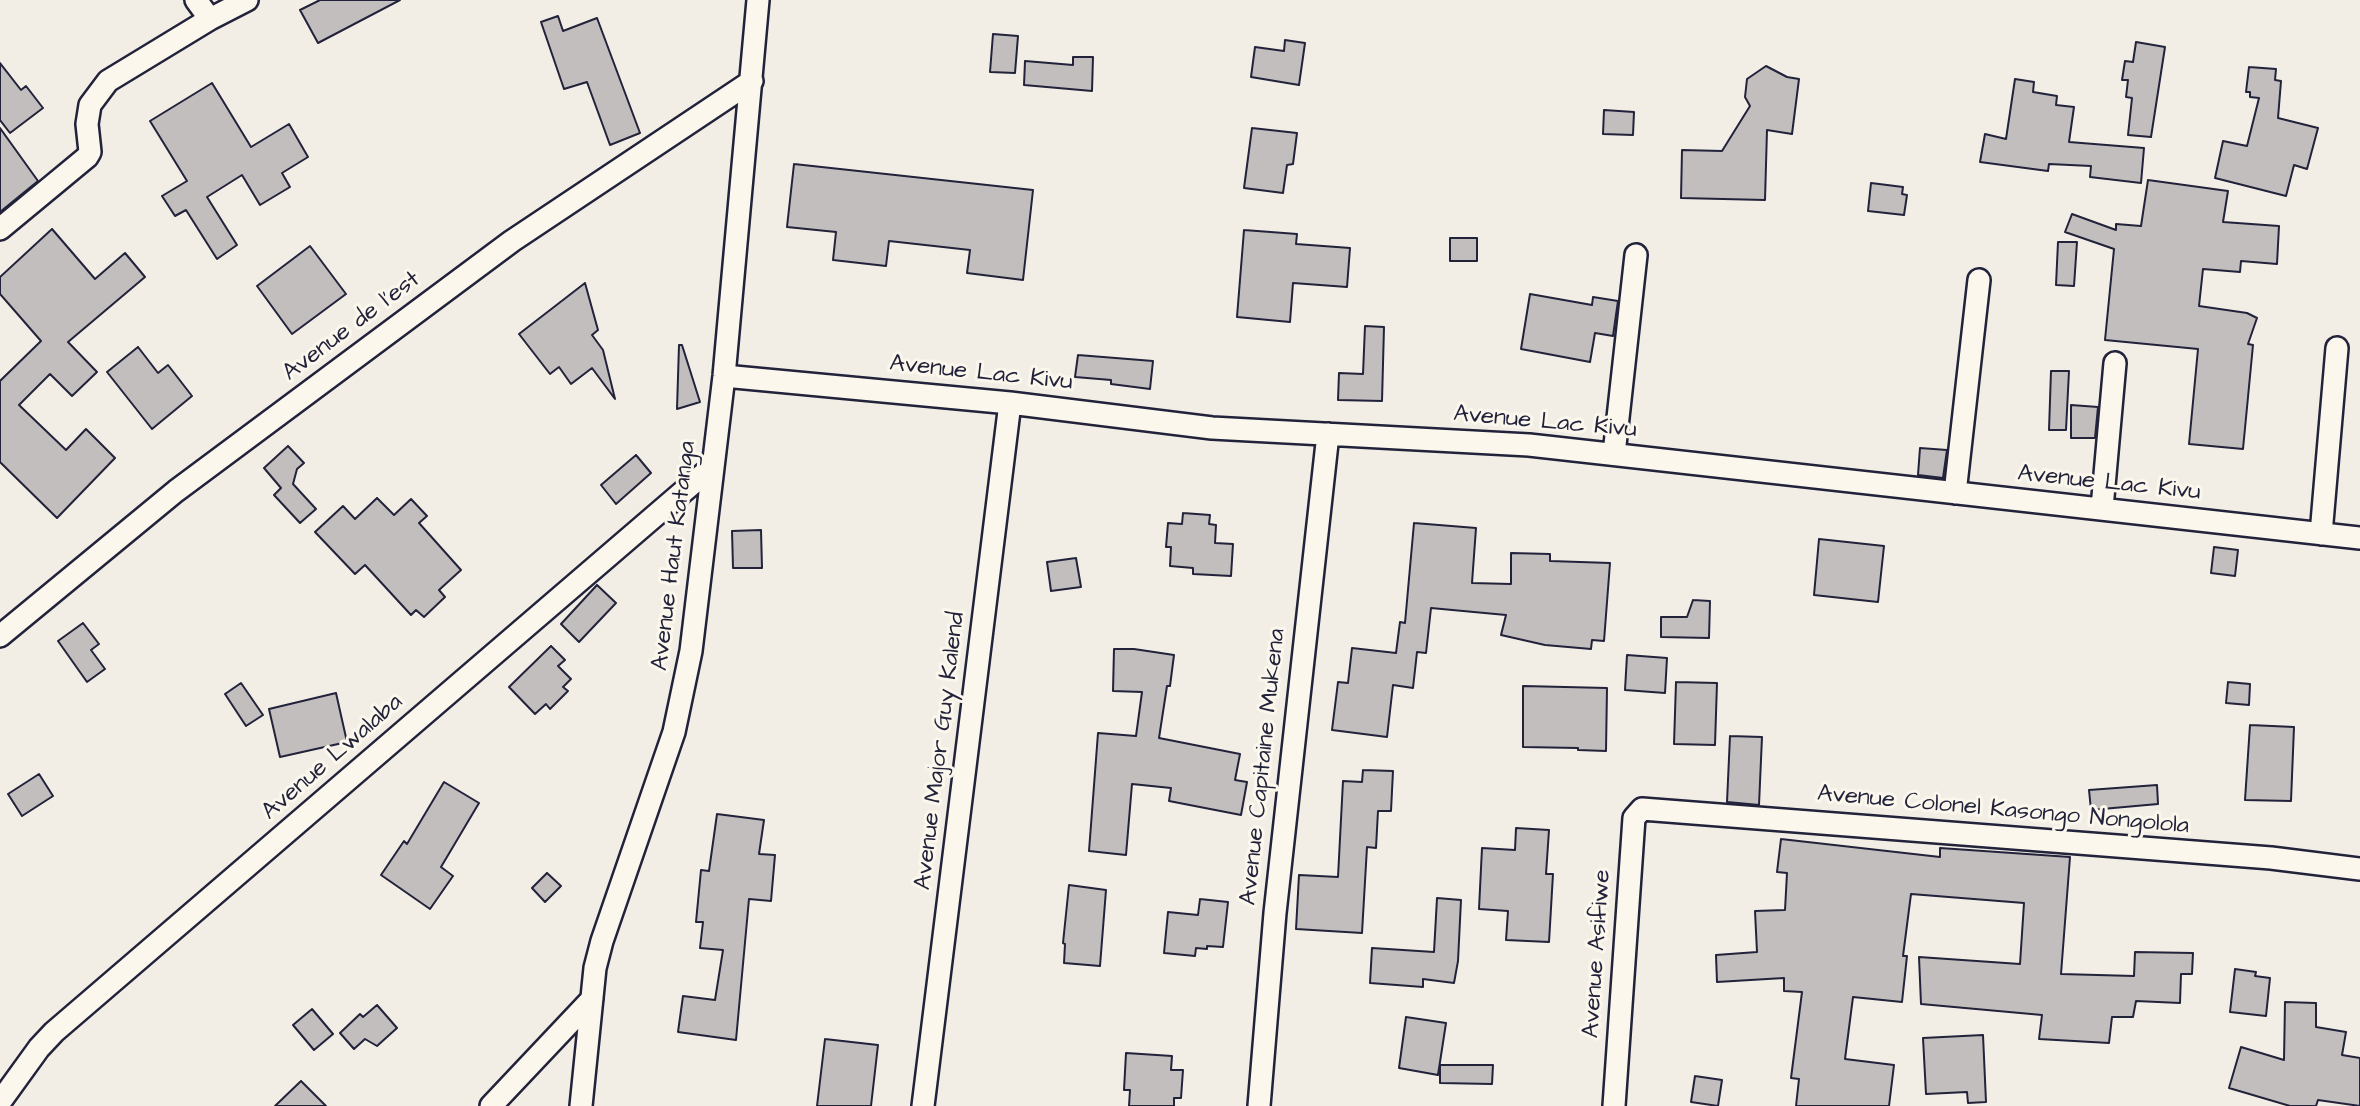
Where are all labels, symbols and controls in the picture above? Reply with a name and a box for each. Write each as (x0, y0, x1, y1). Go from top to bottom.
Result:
street label: Avenue de l'est (277, 266, 427, 388)
street label: Avenue Lac Kivu (888, 350, 1074, 398)
street label: Avenue Lac Kivu (1452, 401, 1638, 445)
street label: Avenue Haut Katanga (647, 440, 703, 672)
street label: Avenue Lac Kivu (2016, 460, 2202, 508)
street label: Avenue Major Guy Kalend (910, 610, 972, 892)
street label: Avenue Capitaine Mukena (1235, 627, 1293, 907)
street label: Avenue Lwalaba (257, 689, 409, 827)
street label: Avenue Colonel Kasongo Nongolola (1816, 780, 2190, 842)
street label: Avenue Asifiwe (1578, 869, 1618, 1039)

